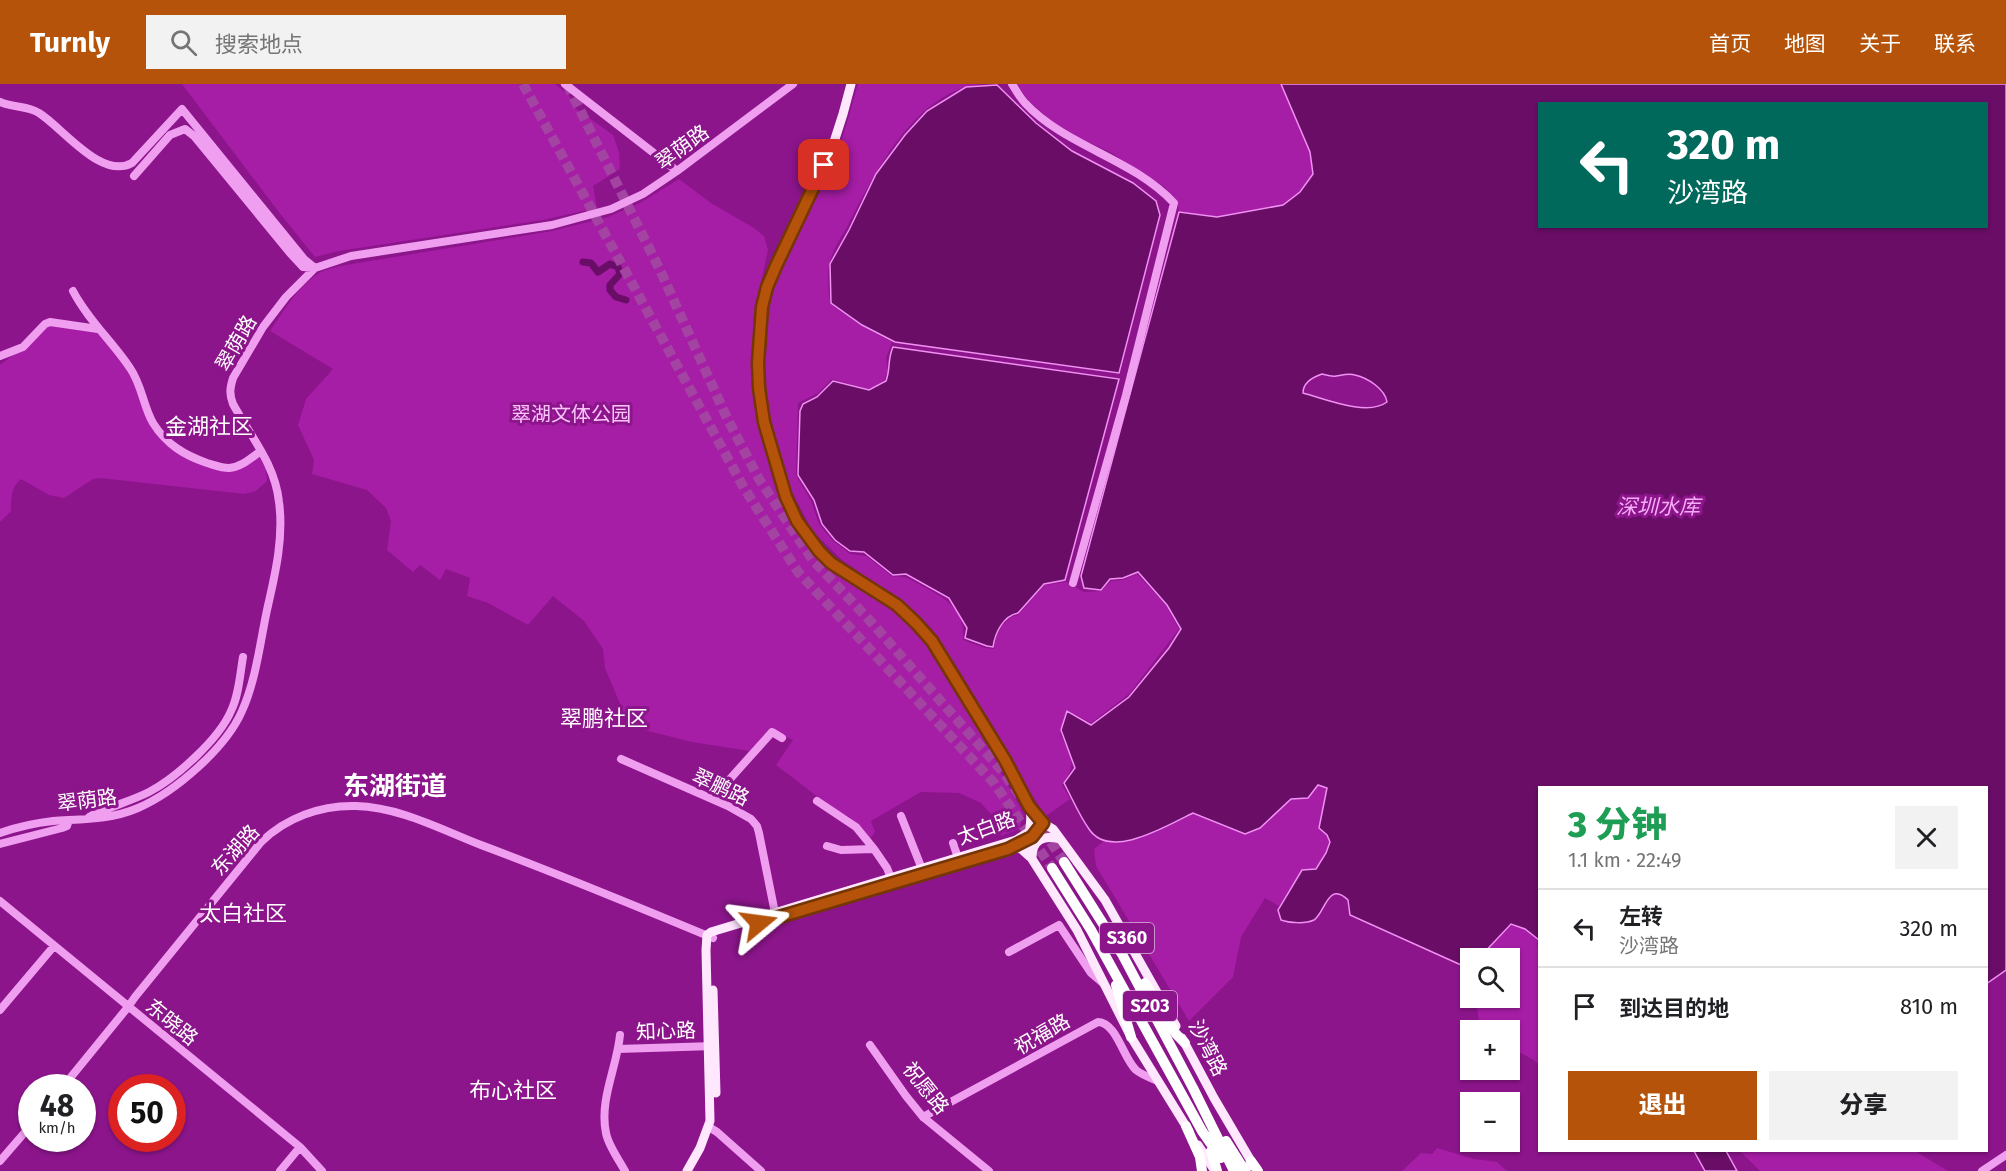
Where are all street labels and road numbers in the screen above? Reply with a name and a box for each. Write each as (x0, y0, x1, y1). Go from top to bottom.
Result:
street label: 翠荫路 (651, 120, 713, 174)
street label: 翠荫路 (211, 311, 261, 375)
street label: 翠鹏路 (689, 763, 753, 811)
street label: 翠荫路 (56, 784, 118, 816)
street label: 太白路 (954, 806, 1018, 850)
street label: 东湖路 (206, 820, 264, 880)
road number: S360 (1100, 923, 1154, 953)
road number: S203 (1123, 991, 1177, 1021)
street label: 东晓路 (141, 994, 203, 1050)
street label: 祝福路 (1010, 1009, 1074, 1059)
street label: 沙湾路 (1184, 1016, 1232, 1080)
street label: 知心路 (636, 1018, 696, 1044)
street label: 祝愿路 (898, 1057, 954, 1119)

